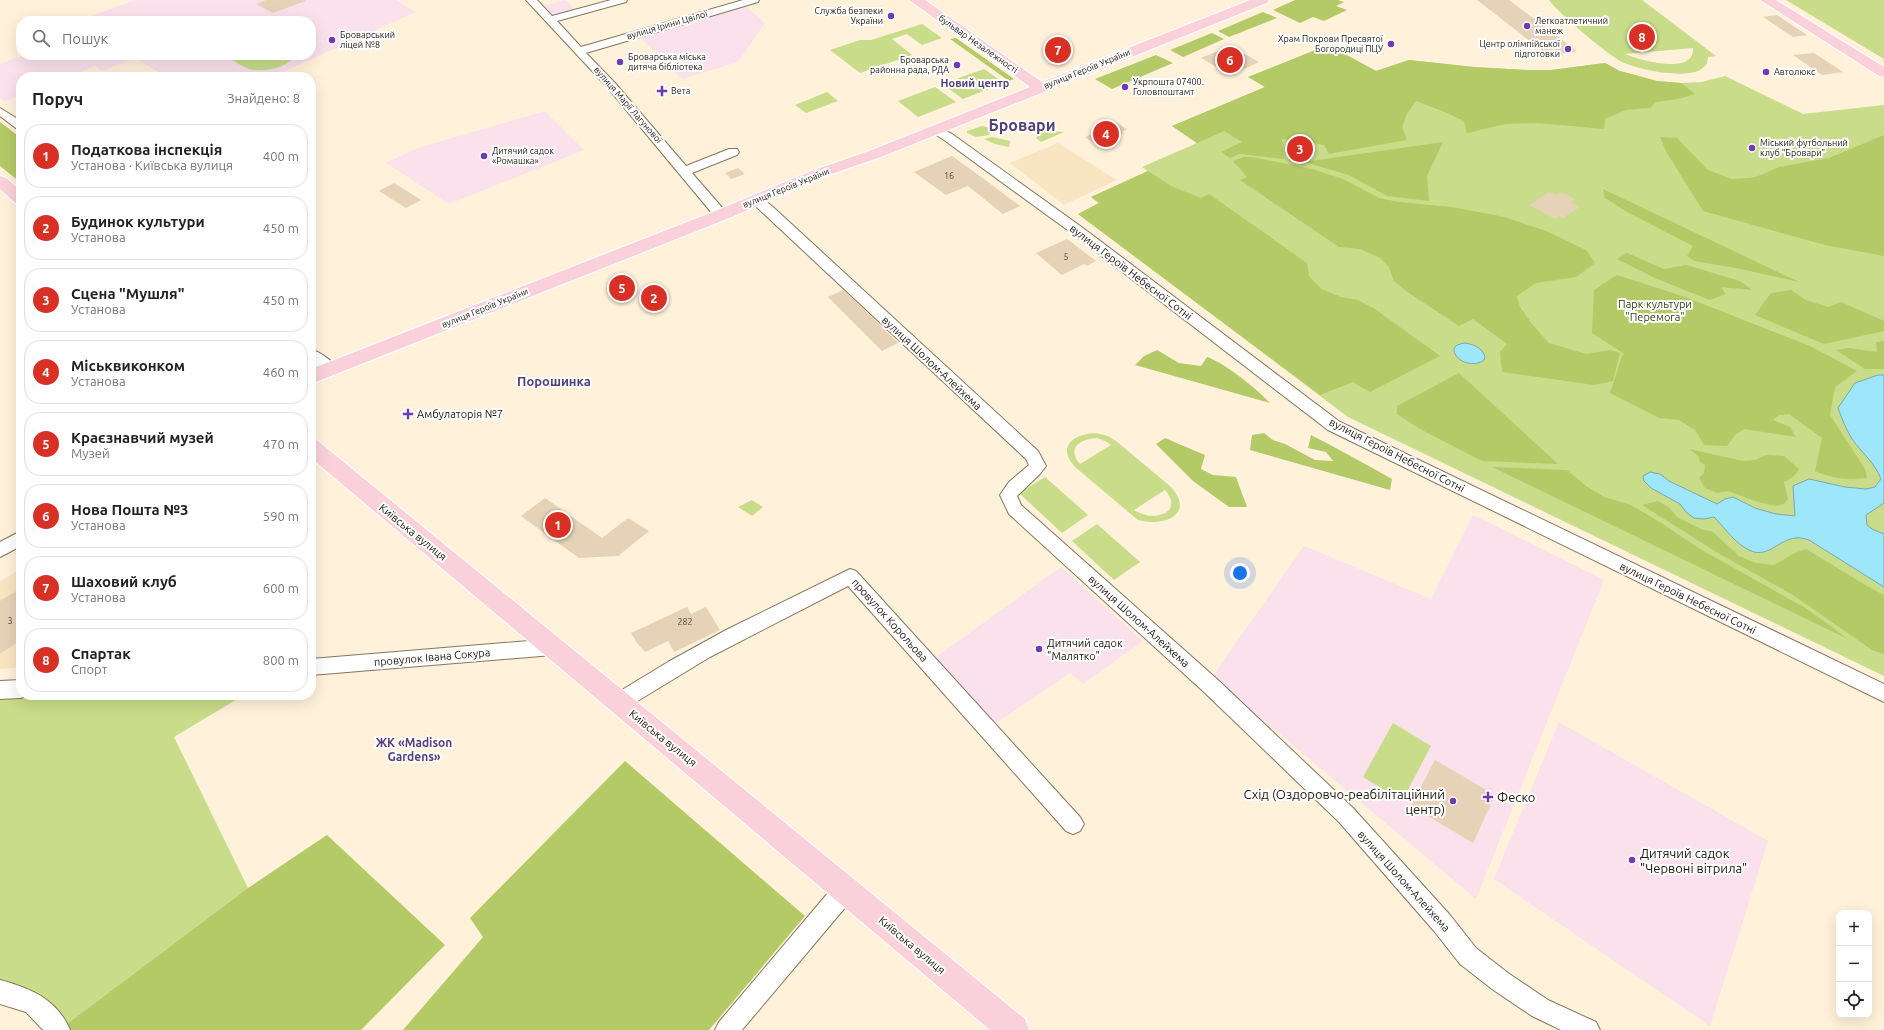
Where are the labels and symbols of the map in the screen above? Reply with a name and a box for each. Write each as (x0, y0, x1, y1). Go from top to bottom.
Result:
place label: Служба безпеки України (814, 6, 883, 26)
street label: вулиця Ірини Цвілої (625, 8, 709, 41)
marker: Служба безпеки України (886, 11, 896, 21)
street label: бульвар Незалежності (936, 13, 1020, 75)
place label: Легкоатлетичний манеж (1535, 16, 1608, 36)
marker: Легкоатлетичний манеж (1522, 21, 1532, 31)
pin: 8 (1629, 22, 1655, 52)
place label: Броварський ліцей №8 (340, 30, 395, 50)
place label: Храм Покрови Пресвятої Богородиці ПЦУ (1278, 34, 1384, 54)
marker: Броварський ліцей №8 (327, 35, 337, 45)
pin: 7 (1045, 35, 1071, 65)
marker: Храм Покрови Пресвятої Богородиці ПЦУ (1386, 39, 1396, 49)
place label: Центр олімпійської підготовки (1479, 39, 1561, 59)
marker: Центр олімпійської підготовки (1563, 44, 1573, 54)
pin: 6 (1217, 45, 1243, 75)
street label: вулиця Героїв України (1042, 47, 1132, 91)
place label: Броварська міська дитяча бібліотека (628, 52, 706, 72)
place label: Броварська районна рада, РДА (870, 55, 949, 75)
marker: Броварська міська дитяча бібліотека (615, 57, 625, 67)
marker: Броварська районна рада, РДА (952, 60, 962, 70)
street label: вулиця Марії Лагунової (592, 65, 664, 146)
marker: Автолюкс (1761, 67, 1771, 77)
place label: Автолюкс (1774, 67, 1815, 77)
district label: Новий центр (941, 77, 1010, 89)
place label: Укрпошта 07400. Головпоштамт (1133, 77, 1204, 97)
marker: Укрпошта 07400. Головпоштамт (1120, 82, 1130, 92)
marker: Вета (656, 85, 668, 97)
place label: Вета (671, 86, 690, 96)
district label: Бровари (989, 116, 1055, 134)
pin: 4 (1093, 119, 1119, 149)
pin: 3 (1287, 134, 1313, 164)
place label: Міський футбольний клуб "Бровари" (1760, 138, 1848, 158)
marker: Міський футбольний клуб "Бровари" (1747, 143, 1757, 153)
place label: Дитячий садок «Ромашка» (492, 146, 554, 166)
marker: Дитячий садок «Ромашка» (479, 151, 489, 161)
street label: вулиця Героїв України (741, 166, 831, 210)
house number: 16 (944, 171, 954, 181)
street label: вулиця Героїв Небесної Сотні (1067, 222, 1195, 322)
house number: 5 (1063, 252, 1069, 262)
pin: 5 (609, 273, 635, 303)
pin: 2 (641, 283, 667, 313)
street label: вулиця Героїв України (440, 286, 530, 330)
park label: Парк культури "Перемога" (1618, 298, 1692, 323)
street label: вулиця Шолом-Алейхема (880, 314, 984, 412)
district label: Порошинка (517, 374, 591, 388)
marker: Амбулаторія №7 (402, 408, 414, 420)
place label: Амбулаторія №7 (417, 408, 503, 420)
street label: вулиця Героїв Небесної Сотні (1327, 416, 1467, 494)
street label: Київська вулиця (377, 501, 449, 563)
pin: 1 (545, 510, 571, 540)
street label: вулиця Героїв Небесної Сотні (1618, 560, 1758, 636)
your location (1230, 563, 1250, 583)
street label: вулиця Шолом-Алейхема (1086, 572, 1192, 670)
street label: провулок Корольова (850, 576, 930, 664)
house number: 3 (7, 616, 13, 626)
house number: 282 (677, 617, 693, 627)
place label: Дитячий садок "Малятко" (1047, 637, 1123, 662)
marker: Дитячий садок "Малятко" (1034, 644, 1044, 654)
street label: провулок Івана Сокура (373, 646, 491, 668)
street label: Київська вулиця (627, 707, 699, 769)
district label: ЖК «Madison Gardens» (376, 736, 452, 763)
place label: Схід (Оздоровчо-реабілітаційний центр) (1243, 787, 1445, 817)
place label: Феско (1497, 790, 1535, 804)
marker: Феско (1482, 791, 1494, 803)
marker: Схід (Оздоровчо-реабілітаційний центр) (1448, 796, 1458, 806)
street label: вулиця Шолом-Алейхема (1355, 828, 1453, 934)
place label: Дитячий садок "Червоні вітрила" (1640, 846, 1747, 875)
marker: Дитячий садок "Червоні вітрила" (1627, 855, 1637, 865)
street label: Київська вулиця (876, 914, 948, 976)

